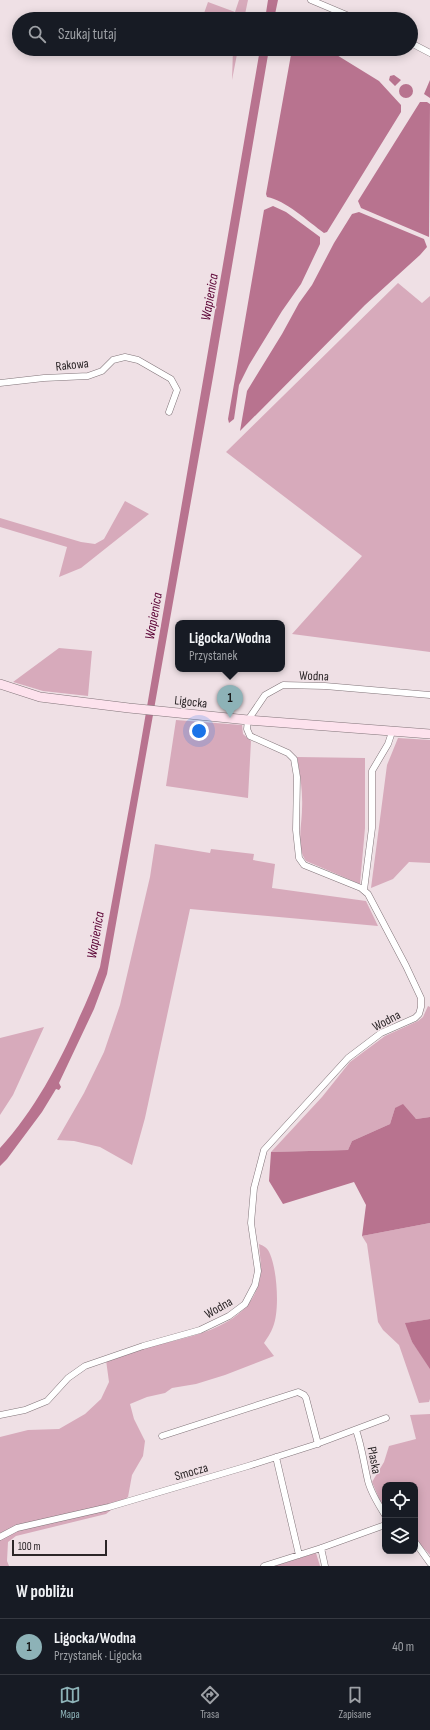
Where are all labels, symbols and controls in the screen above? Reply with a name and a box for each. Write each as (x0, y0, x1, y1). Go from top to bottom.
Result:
search box (12, 12, 418, 56)
icon: search (26, 23, 48, 45)
text: Szukaj tutaj (58, 25, 116, 44)
water label: Wapienica (197, 272, 222, 322)
street label: Rakowa (55, 355, 89, 375)
water label: Wapienica (141, 591, 166, 641)
popup (175, 620, 285, 672)
text: Ligocka/Wodna (189, 629, 271, 648)
text: Przystanek (189, 648, 237, 664)
street label: Wodna (299, 667, 329, 685)
pin: 1 (217, 685, 243, 718)
street label: Ligocka (174, 692, 208, 712)
your location (189, 721, 209, 741)
water label: Wapienica (83, 910, 108, 960)
street label: Wodna (370, 1007, 403, 1035)
street label: Wodna (202, 1294, 235, 1322)
street label: Płaska (364, 1445, 385, 1475)
street label: Smocza (173, 1460, 210, 1484)
map controls (382, 1482, 418, 1554)
button: locate (382, 1482, 418, 1518)
button: layers (382, 1518, 418, 1554)
scale bar (12, 1538, 107, 1557)
text: 100 m (18, 1540, 40, 1553)
text: W pobliżu (16, 1582, 74, 1602)
text: Ligocka/Wodna (54, 1629, 136, 1648)
text: 1 (26, 1639, 32, 1655)
text: 40 m (392, 1639, 414, 1655)
text: Przystanek · Ligocka (54, 1648, 142, 1664)
tab: Mapa (59, 1684, 81, 1721)
tab: Trasa (199, 1684, 221, 1721)
tab: Zapisane (339, 1684, 371, 1721)

